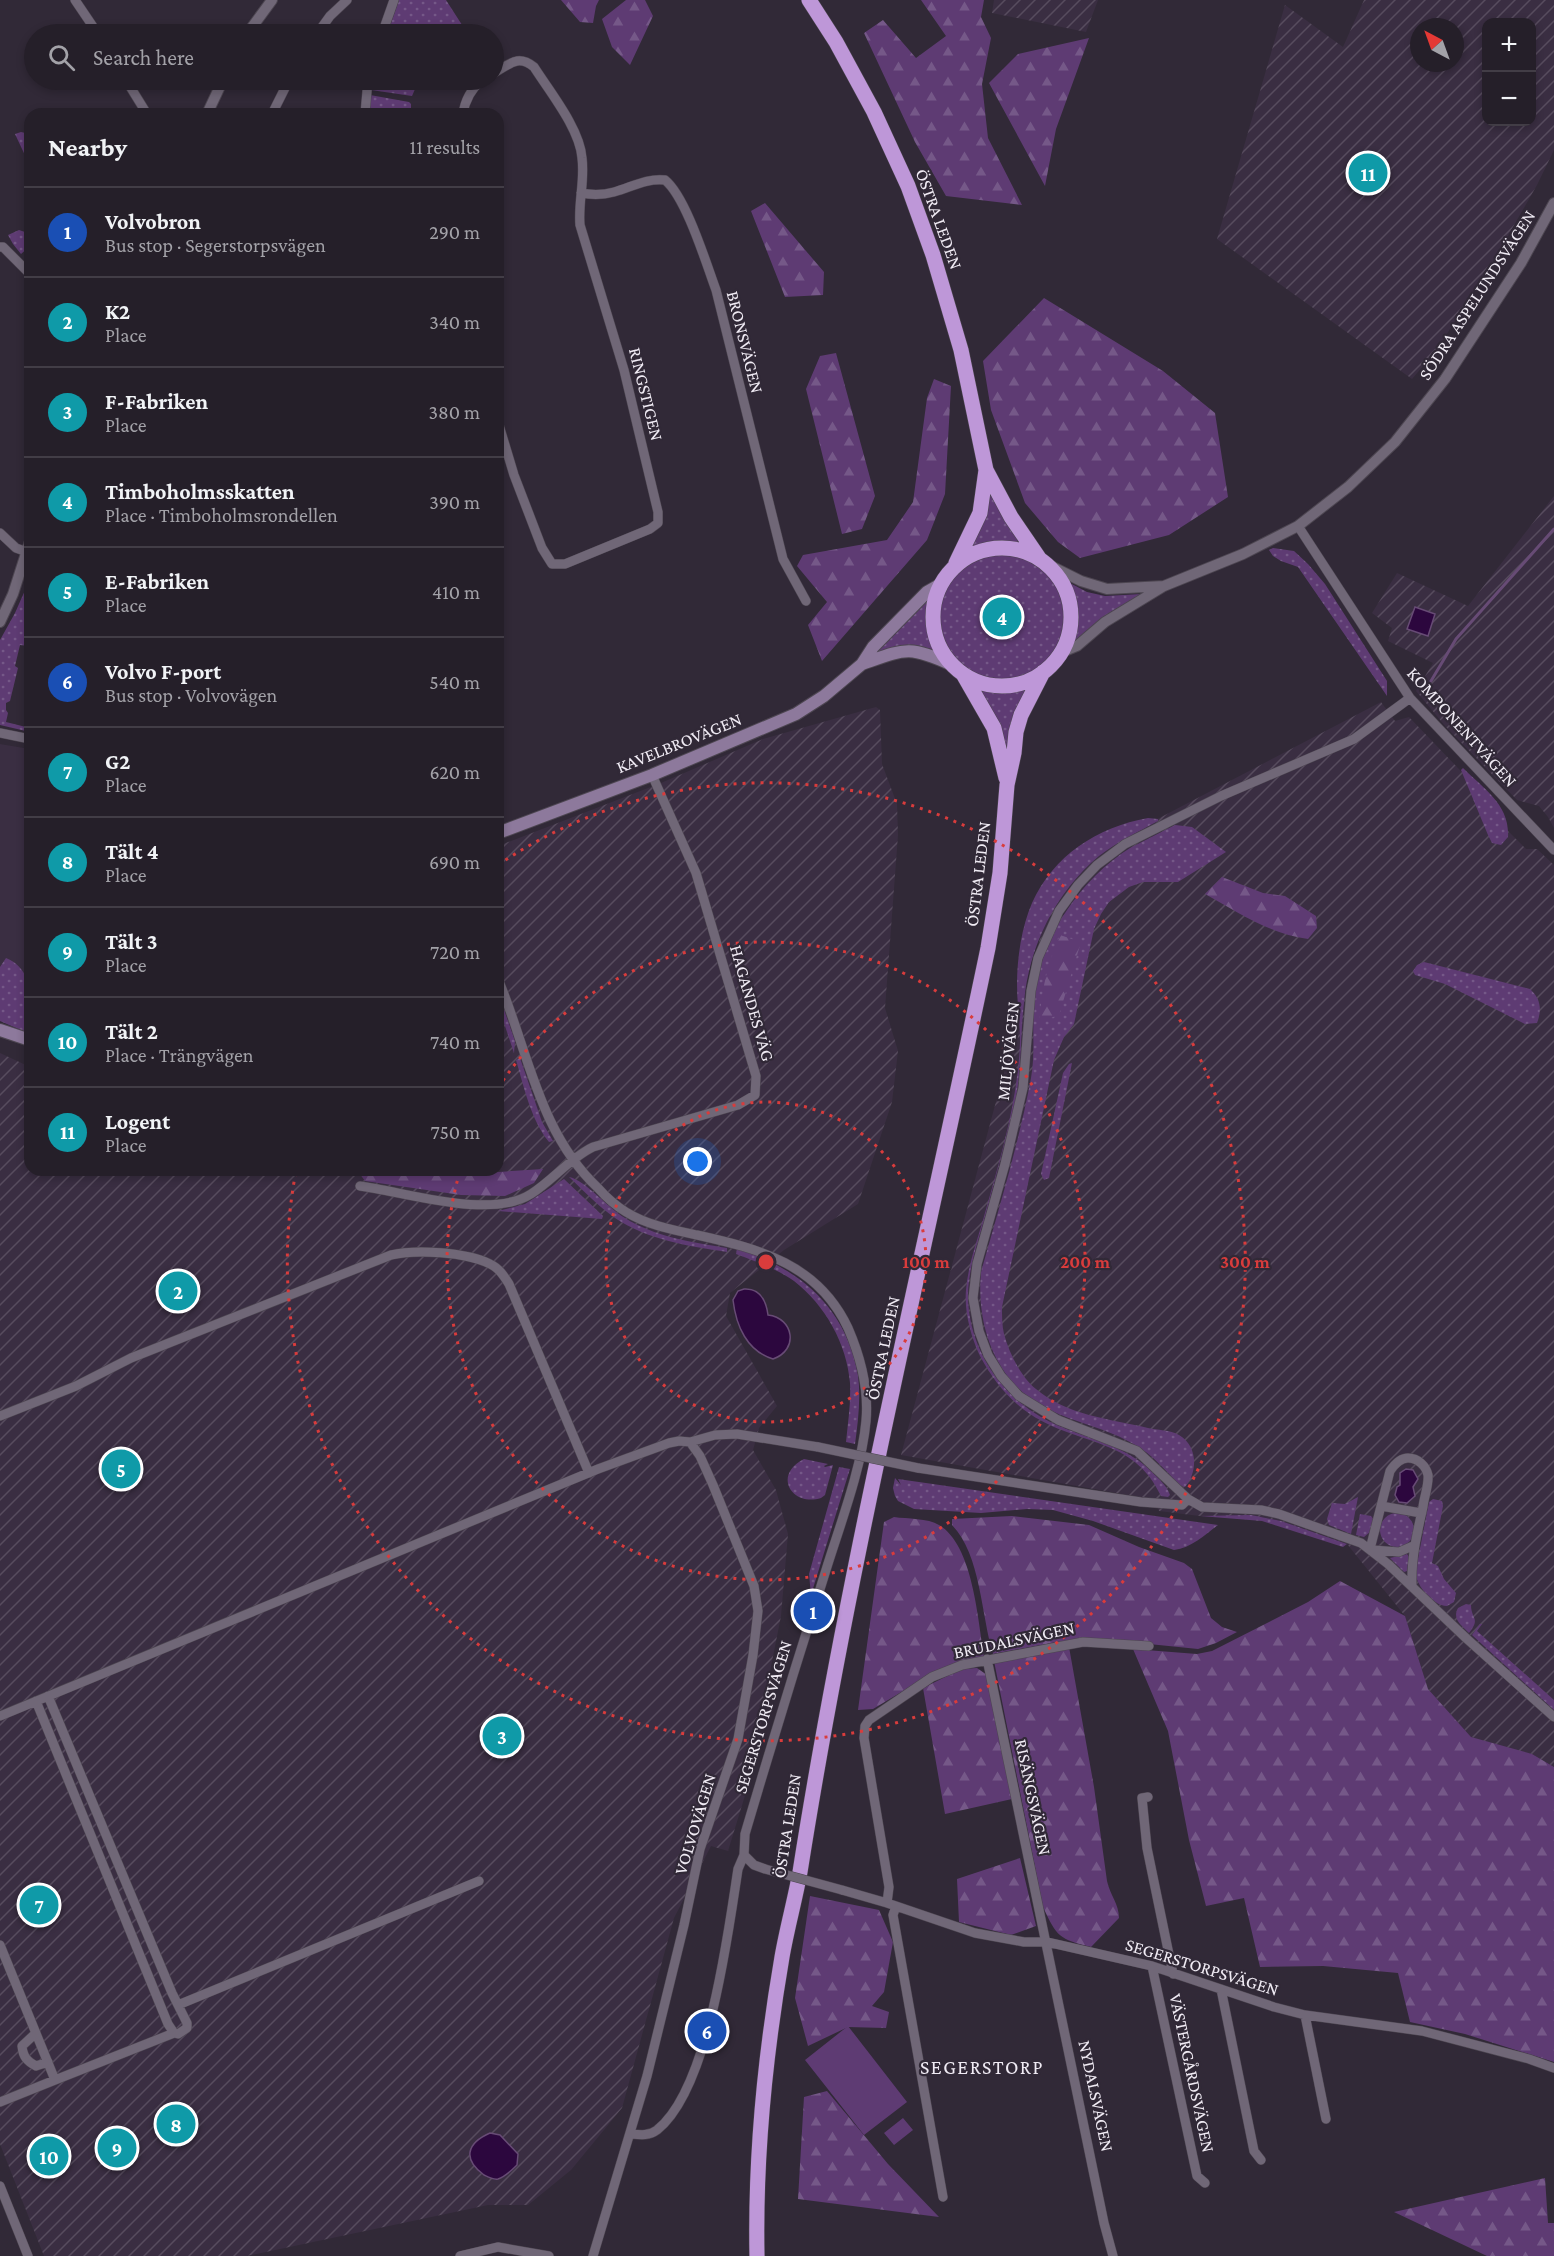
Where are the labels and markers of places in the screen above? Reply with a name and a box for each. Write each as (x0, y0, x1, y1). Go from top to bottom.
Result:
pin: 11 (1348, 150, 1388, 195)
pin: 4 (982, 594, 1022, 640)
centre of rings (756, 1252, 776, 1272)
pin: 2 (158, 1268, 198, 1314)
pin: 5 (102, 1446, 140, 1492)
pin: 1 (794, 1588, 832, 1634)
pin: 3 (482, 1714, 522, 1758)
pin: 7 (20, 1882, 58, 1928)
pin: 6 (688, 2008, 726, 2054)
pin: 8 (156, 2102, 195, 2146)
pin: 9 (98, 2126, 136, 2170)
pin: 10 (29, 2134, 68, 2178)

